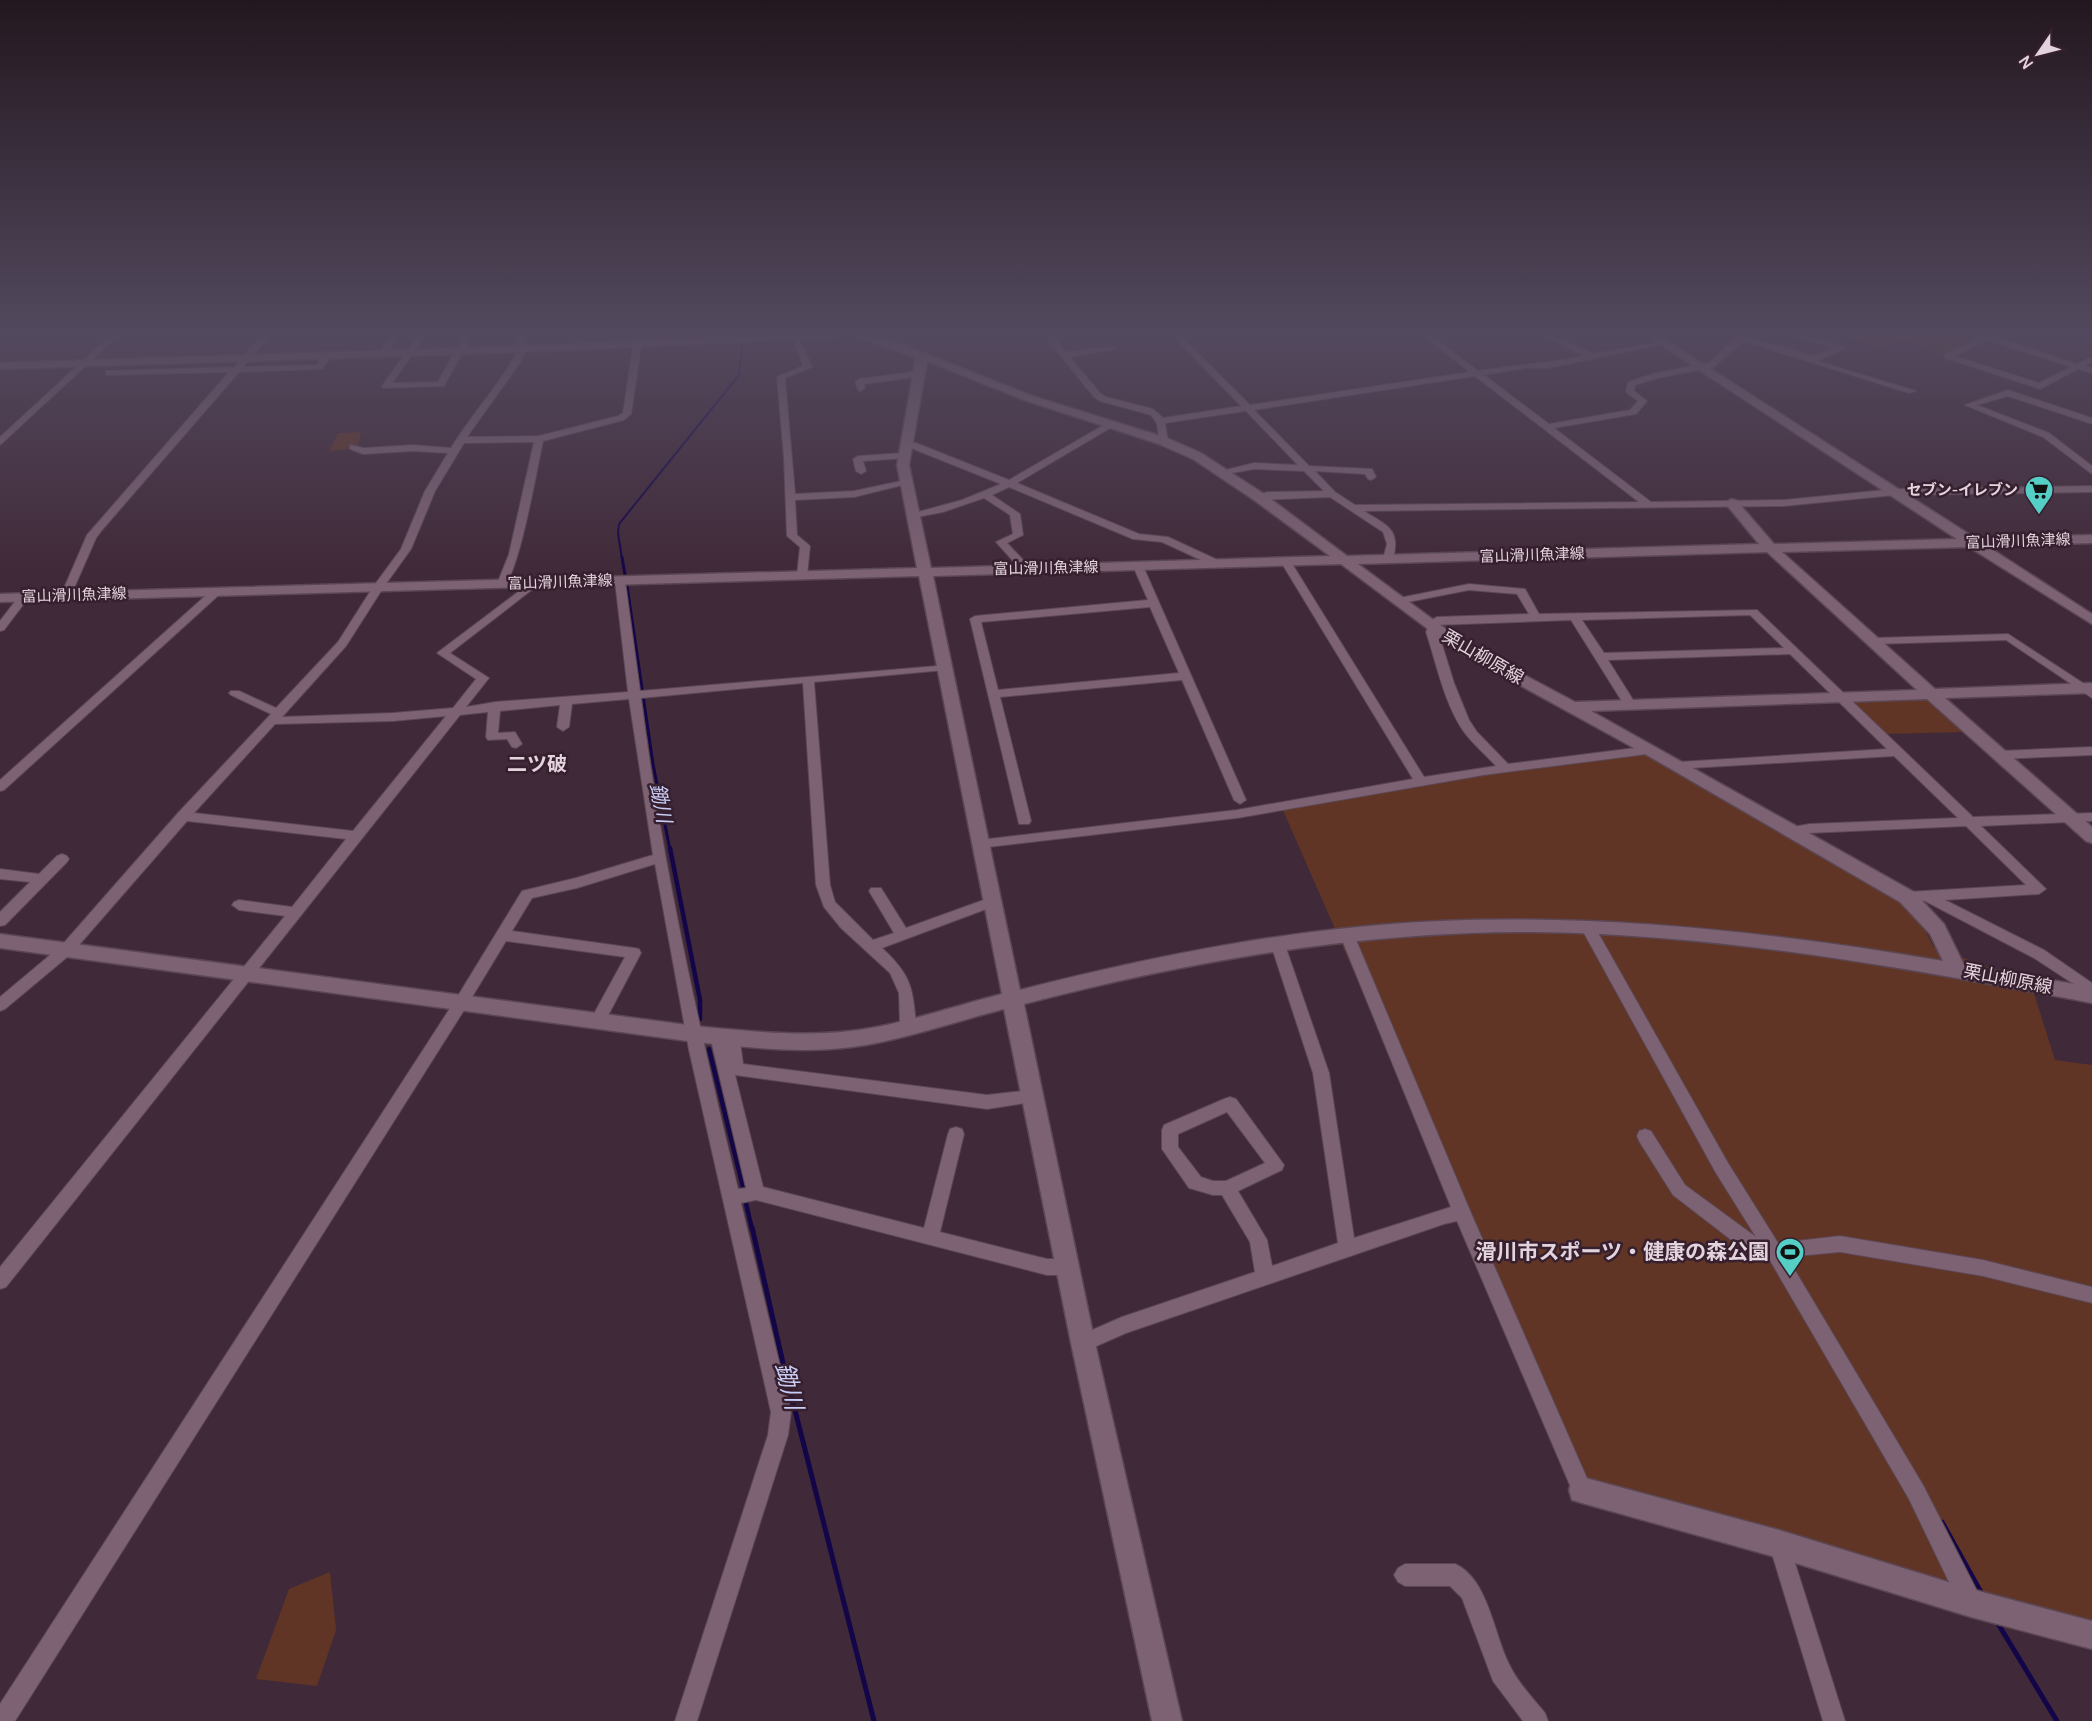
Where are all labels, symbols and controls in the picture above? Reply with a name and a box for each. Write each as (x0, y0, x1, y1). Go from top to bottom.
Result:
north arrow (2008, 24, 2068, 84)
text: N (2013, 52, 2038, 74)
supermarket icon: セブン-イレブン (2023, 474, 2055, 516)
place label: セブン-イレブン (1907, 479, 2018, 500)
street label: 富山滑川魚津線 (1965, 528, 2071, 553)
street label: 富山滑川魚津線 (1479, 542, 1585, 567)
street label: 富山滑川魚津線 (993, 556, 1099, 579)
street label: 富山滑川魚津線 (507, 569, 613, 594)
street label: 富山滑川魚津線 (21, 582, 127, 607)
street label: 栗山柳原線 (1439, 623, 1528, 689)
district label: 二ツ破 (507, 750, 567, 777)
water label: 鋤川 (644, 781, 679, 827)
street label: 栗山柳原線 (1962, 958, 2055, 998)
sports icon: 滑川市スポーツ・健康の森公園 (1774, 1236, 1806, 1278)
place label: 滑川市スポーツ・健康の森公園 (1475, 1237, 1769, 1265)
water label: 鋤川 (769, 1358, 813, 1416)

